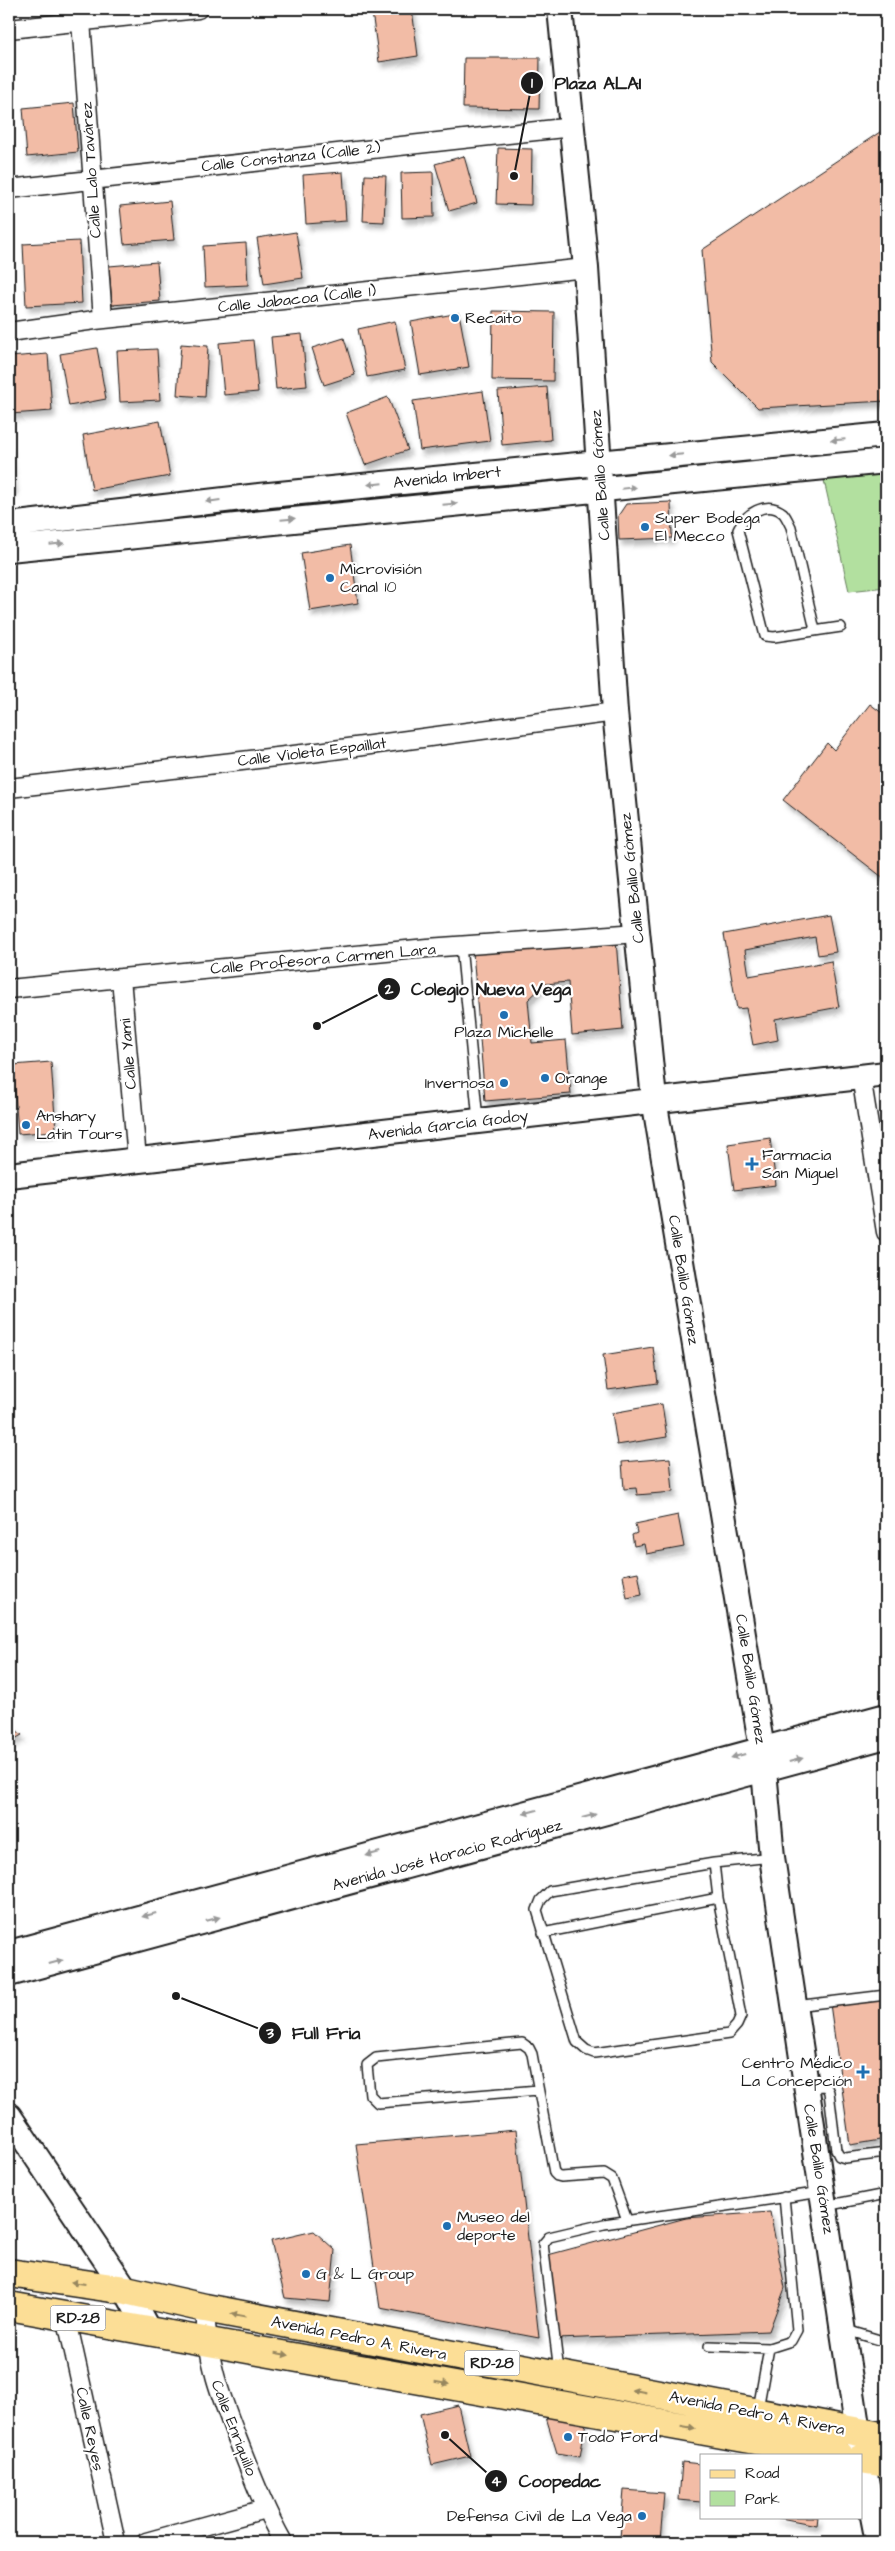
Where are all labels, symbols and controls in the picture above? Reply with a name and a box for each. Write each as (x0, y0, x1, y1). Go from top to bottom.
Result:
callout: Plaza ALAI (520, 67, 652, 100)
text: Plaza ALAI (555, 71, 642, 96)
text: 1 (531, 73, 533, 94)
street label: Calle Lalo Tavárez (75, 101, 107, 239)
street label: Calle Constanza (Calle 2) (200, 137, 382, 177)
street label: Calle Jabacoa (Calle 1) (217, 280, 378, 318)
place label: Recaito (465, 307, 521, 329)
marker: Recaito (449, 312, 461, 324)
street label: Calle Balilo Gómez (584, 409, 616, 541)
one-way arrow (829, 436, 845, 444)
one-way arrow (668, 451, 684, 459)
street label: Avenida Imbert (392, 460, 502, 494)
one-way arrow (367, 481, 383, 489)
one-way arrow (622, 484, 638, 492)
one-way arrow (205, 497, 221, 505)
one-way arrow (443, 500, 459, 508)
place label: Super Bodega El Mecco (655, 507, 760, 547)
one-way arrow (281, 515, 297, 523)
marker: Super Bodega El Mecco (639, 521, 651, 533)
one-way arrow (50, 540, 66, 548)
place label: Microvisión Canal 10 (340, 558, 422, 598)
marker: Microvisión Canal 10 (324, 572, 336, 584)
street label: Calle Violeta Espaillat (236, 732, 388, 772)
street label: Calle Balilo Gómez (614, 812, 650, 944)
street label: Calle Profesora Carmen Lara (209, 938, 437, 980)
callout: Colegio Nueva Vega (376, 973, 582, 1006)
text: Colegio Nueva Vega (411, 977, 572, 1003)
text: 2 (384, 979, 394, 1000)
marker: Plaza Michelle (498, 1009, 510, 1021)
street label: Calle Yami (114, 1017, 142, 1090)
place label: Plaza Michelle (454, 1021, 554, 1043)
place label: Orange (555, 1067, 608, 1090)
place label: Invernosa (425, 1072, 494, 1094)
marker: Orange (539, 1072, 551, 1084)
marker: Invernosa (498, 1077, 510, 1089)
street label: Avenida García Godoy (366, 1104, 530, 1147)
place label: Anshary Latin Tours (36, 1105, 122, 1145)
marker: Anshary Latin Tours (20, 1119, 32, 1131)
place label: Farmacia San Miguel (762, 1144, 838, 1185)
marker: Farmacia San Miguel (746, 1158, 758, 1170)
street label: Calle Balilo Gómez (663, 1214, 705, 1347)
street label: Calle Balilo Gómez (730, 1613, 772, 1746)
one-way arrow (730, 1752, 745, 1760)
one-way arrow (789, 1756, 804, 1764)
one-way arrow (523, 1808, 538, 1816)
one-way arrow (581, 1812, 596, 1820)
street label: Avenida José Horacio Rodríguez (330, 1814, 565, 1897)
one-way arrow (366, 1851, 381, 1859)
one-way arrow (141, 1911, 156, 1919)
one-way arrow (205, 1915, 220, 1923)
one-way arrow (48, 1957, 63, 1965)
callout: Full Fria (257, 2016, 371, 2049)
text: Full Fria (292, 2021, 361, 2046)
text: 3 (265, 2023, 274, 2044)
place label: Centro Médico La Concepción (741, 2052, 852, 2092)
marker: Centro Médico La Concepción (856, 2065, 870, 2079)
street label: Calle Balilo Gómez (798, 2103, 840, 2236)
place label: Museo del deporte (457, 2206, 530, 2246)
marker: Museo del deporte (441, 2220, 453, 2232)
place label: G & L Group (316, 2263, 414, 2285)
marker: G & L Group (300, 2268, 312, 2280)
one-way arrow (70, 2278, 86, 2286)
road number: RD-28 (50, 2306, 106, 2330)
one-way arrow (230, 2310, 246, 2318)
street label: Avenida Pedro A. Rivera (269, 2310, 449, 2366)
one-way arrow (275, 2350, 290, 2358)
road number: RD-28 (464, 2350, 520, 2376)
street label: Calle Enriquillo (206, 2377, 262, 2479)
one-way arrow (434, 2379, 450, 2387)
street label: Calle Reyes (69, 2385, 110, 2473)
street label: Avenida Pedro A. Rivera (667, 2385, 847, 2441)
one-way arrow (630, 2386, 646, 2394)
one-way arrow (680, 2424, 696, 2432)
place label: Todo Ford (578, 2426, 658, 2448)
marker: Todo Ford (562, 2431, 574, 2443)
legend (700, 2454, 862, 2518)
text: Road (745, 2463, 780, 2484)
callout: Coopedac (483, 2464, 611, 2497)
text: Coopedac (519, 2469, 602, 2494)
text: 4 (491, 2471, 502, 2492)
text: Park (745, 2489, 780, 2510)
place label: Defensa Civil de La Vega (447, 2505, 632, 2528)
marker: Defensa Civil de La Vega (636, 2510, 648, 2522)

